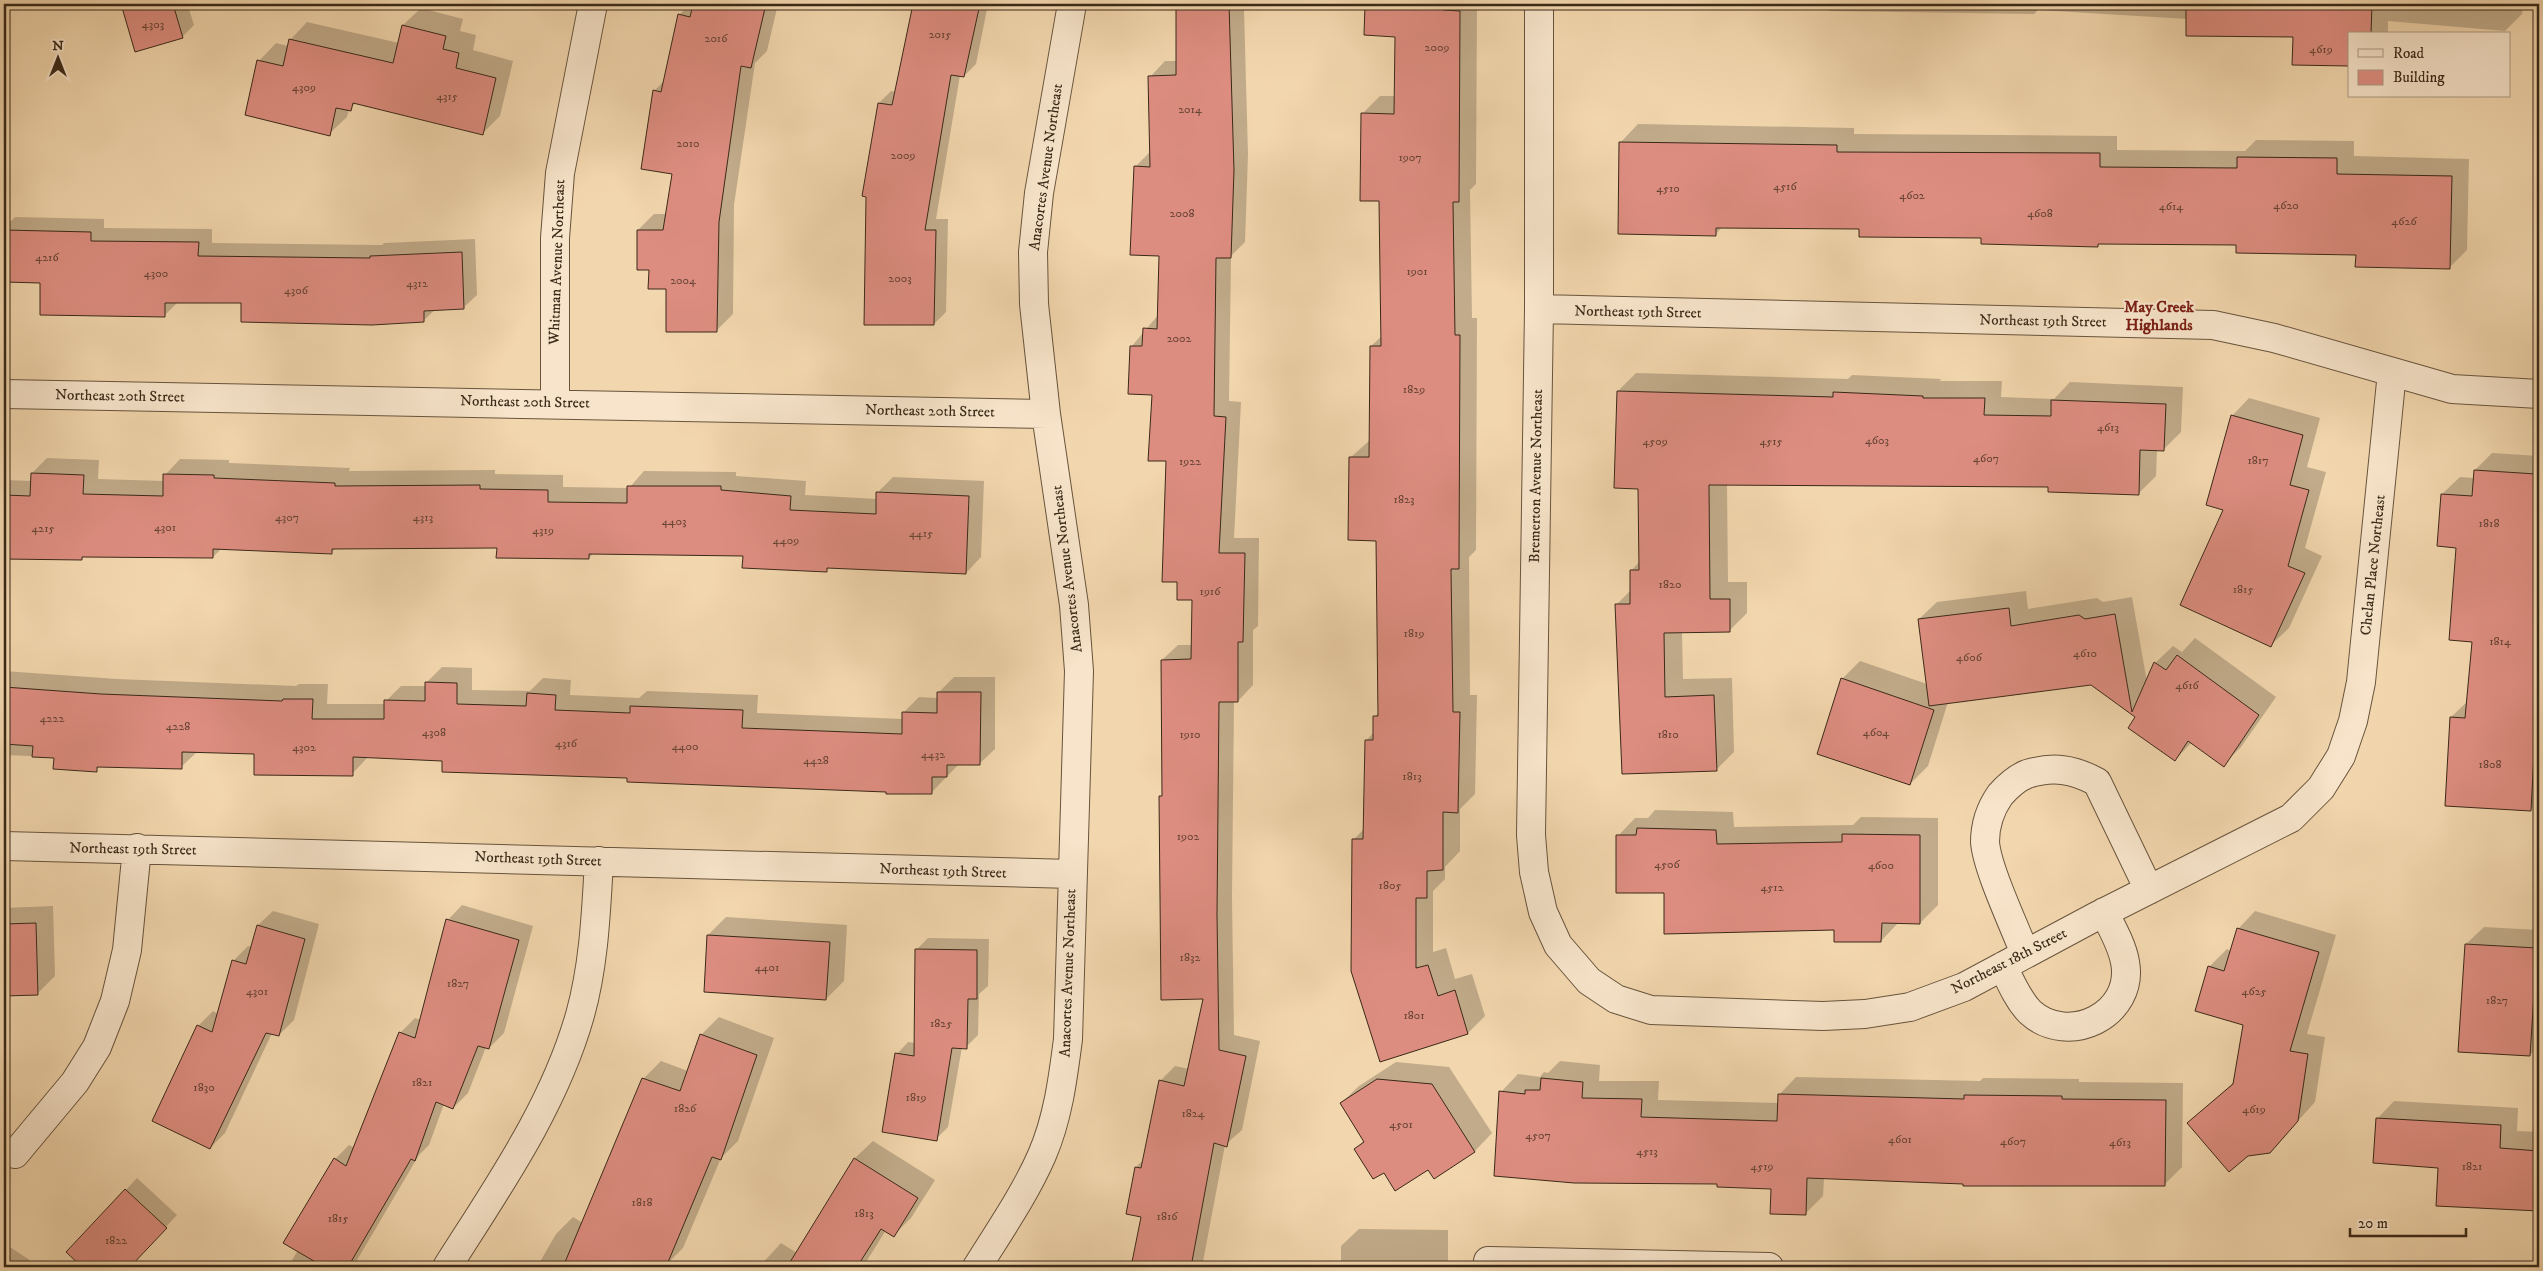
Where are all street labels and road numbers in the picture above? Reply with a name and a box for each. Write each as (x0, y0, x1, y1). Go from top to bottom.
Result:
street label: Anacortes Avenue Northeast (1025, 82, 1067, 252)
street label: Whitman Avenue Northeast (545, 179, 569, 346)
street label: Northeast 19th Street (1574, 301, 1702, 323)
street label: Northeast 19th Street (1979, 310, 2107, 332)
street label: Northeast 20th Street (55, 385, 185, 407)
street label: Bremerton Avenue Northeast (1525, 389, 1547, 563)
street label: Northeast 20th Street (460, 391, 590, 413)
street label: Northeast 20th Street (865, 400, 995, 422)
street label: Anacortes Avenue Northeast (1047, 484, 1087, 654)
street label: Chelan Place Northeast (2356, 494, 2390, 636)
street label: Northeast 19th Street (69, 838, 197, 860)
street label: Northeast 19th Street (474, 847, 602, 871)
street label: Northeast 19th Street (879, 859, 1007, 883)
street label: Anacortes Avenue Northeast (1056, 888, 1080, 1058)
street label: Northeast 18th Street (1948, 924, 2070, 998)

